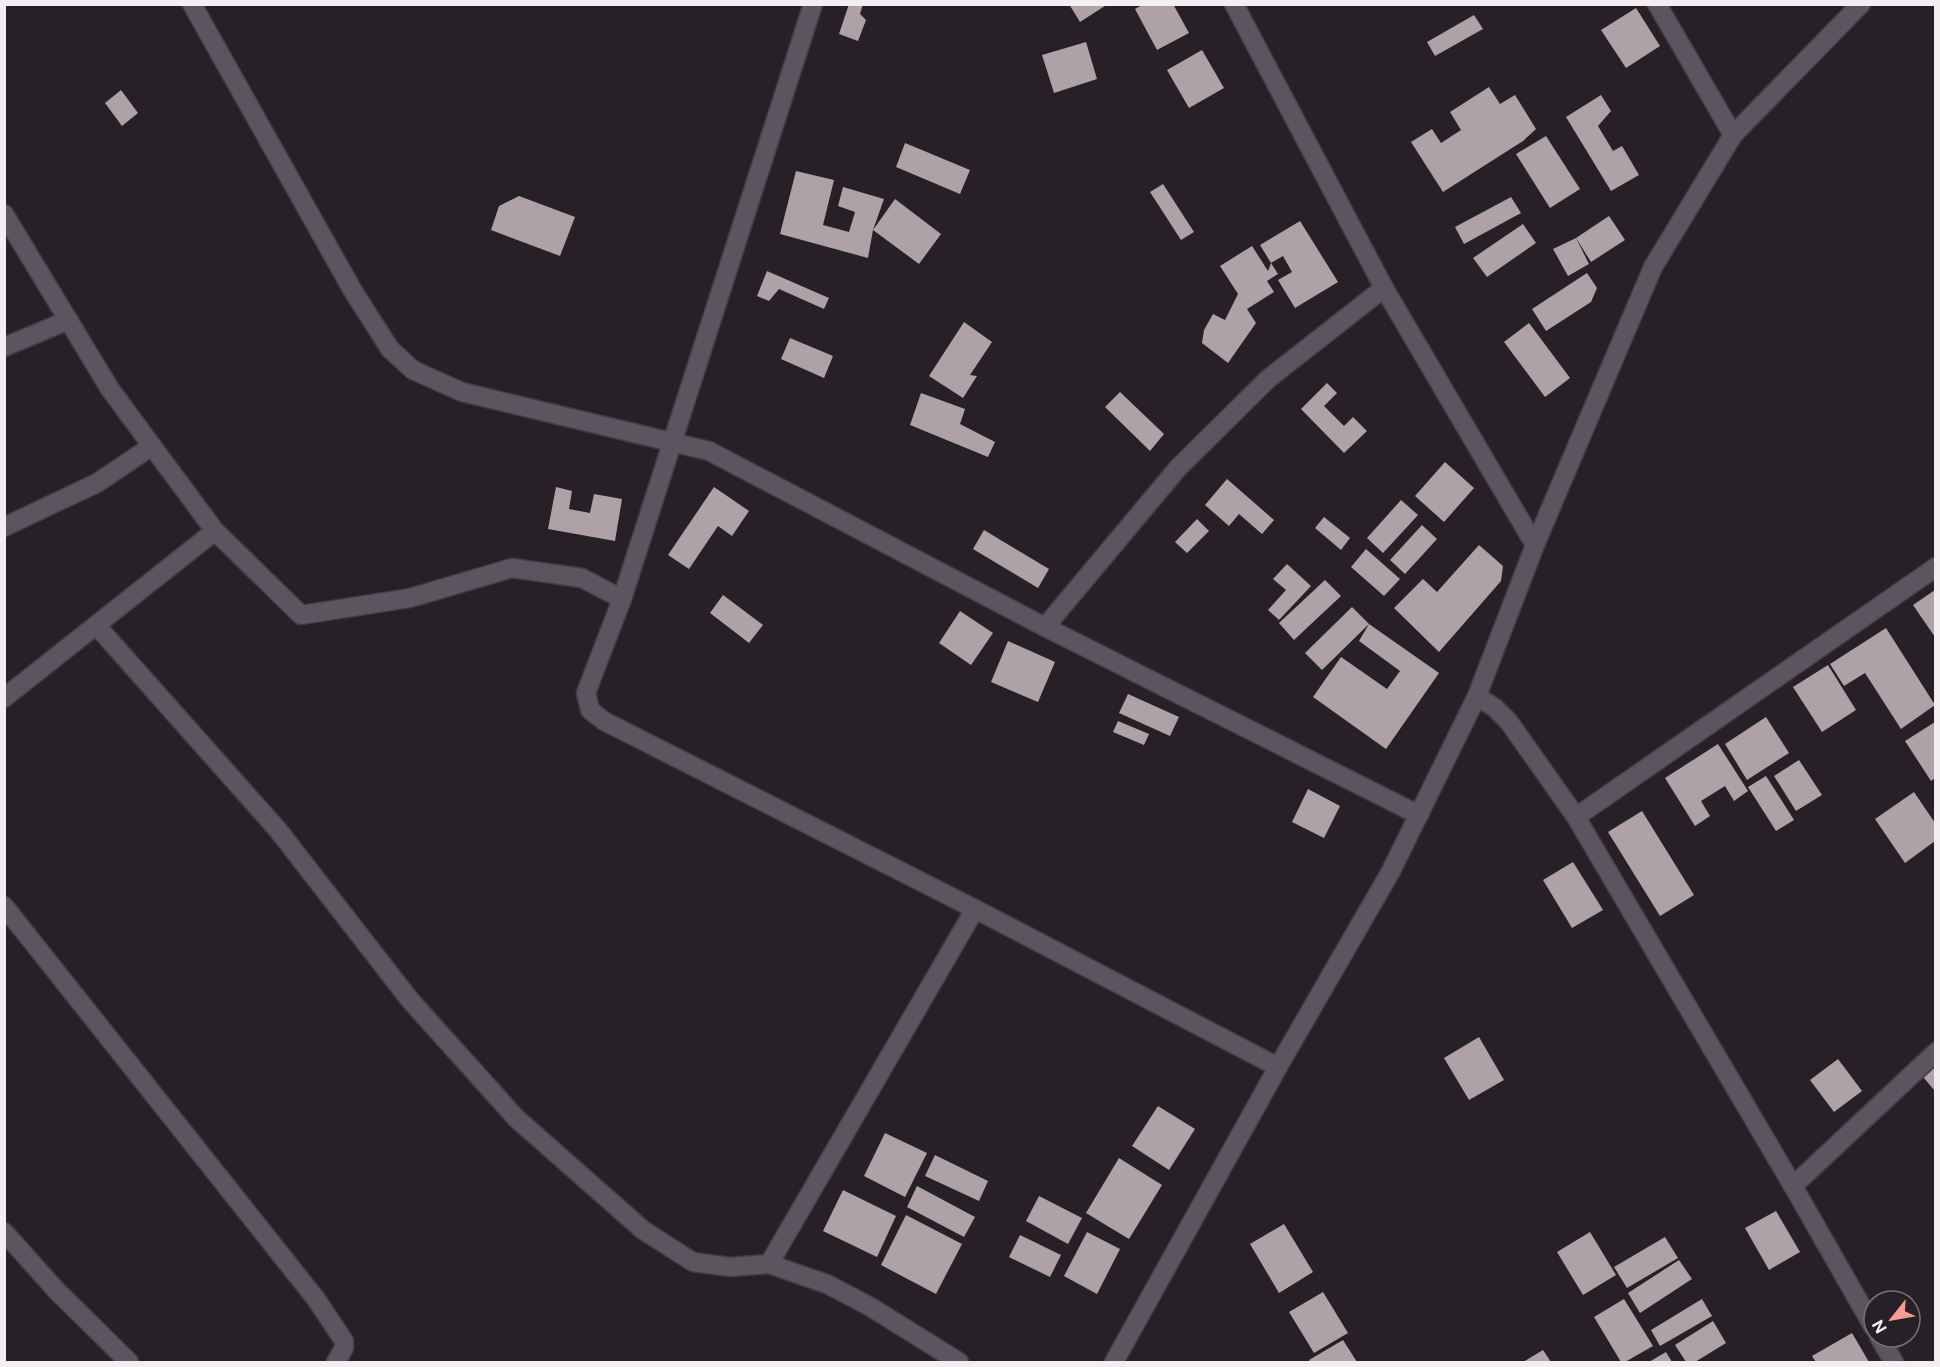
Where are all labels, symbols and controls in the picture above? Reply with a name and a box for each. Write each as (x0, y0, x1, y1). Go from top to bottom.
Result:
north arrow (1862, 1289, 1922, 1349)
text: N (1868, 1316, 1891, 1337)

